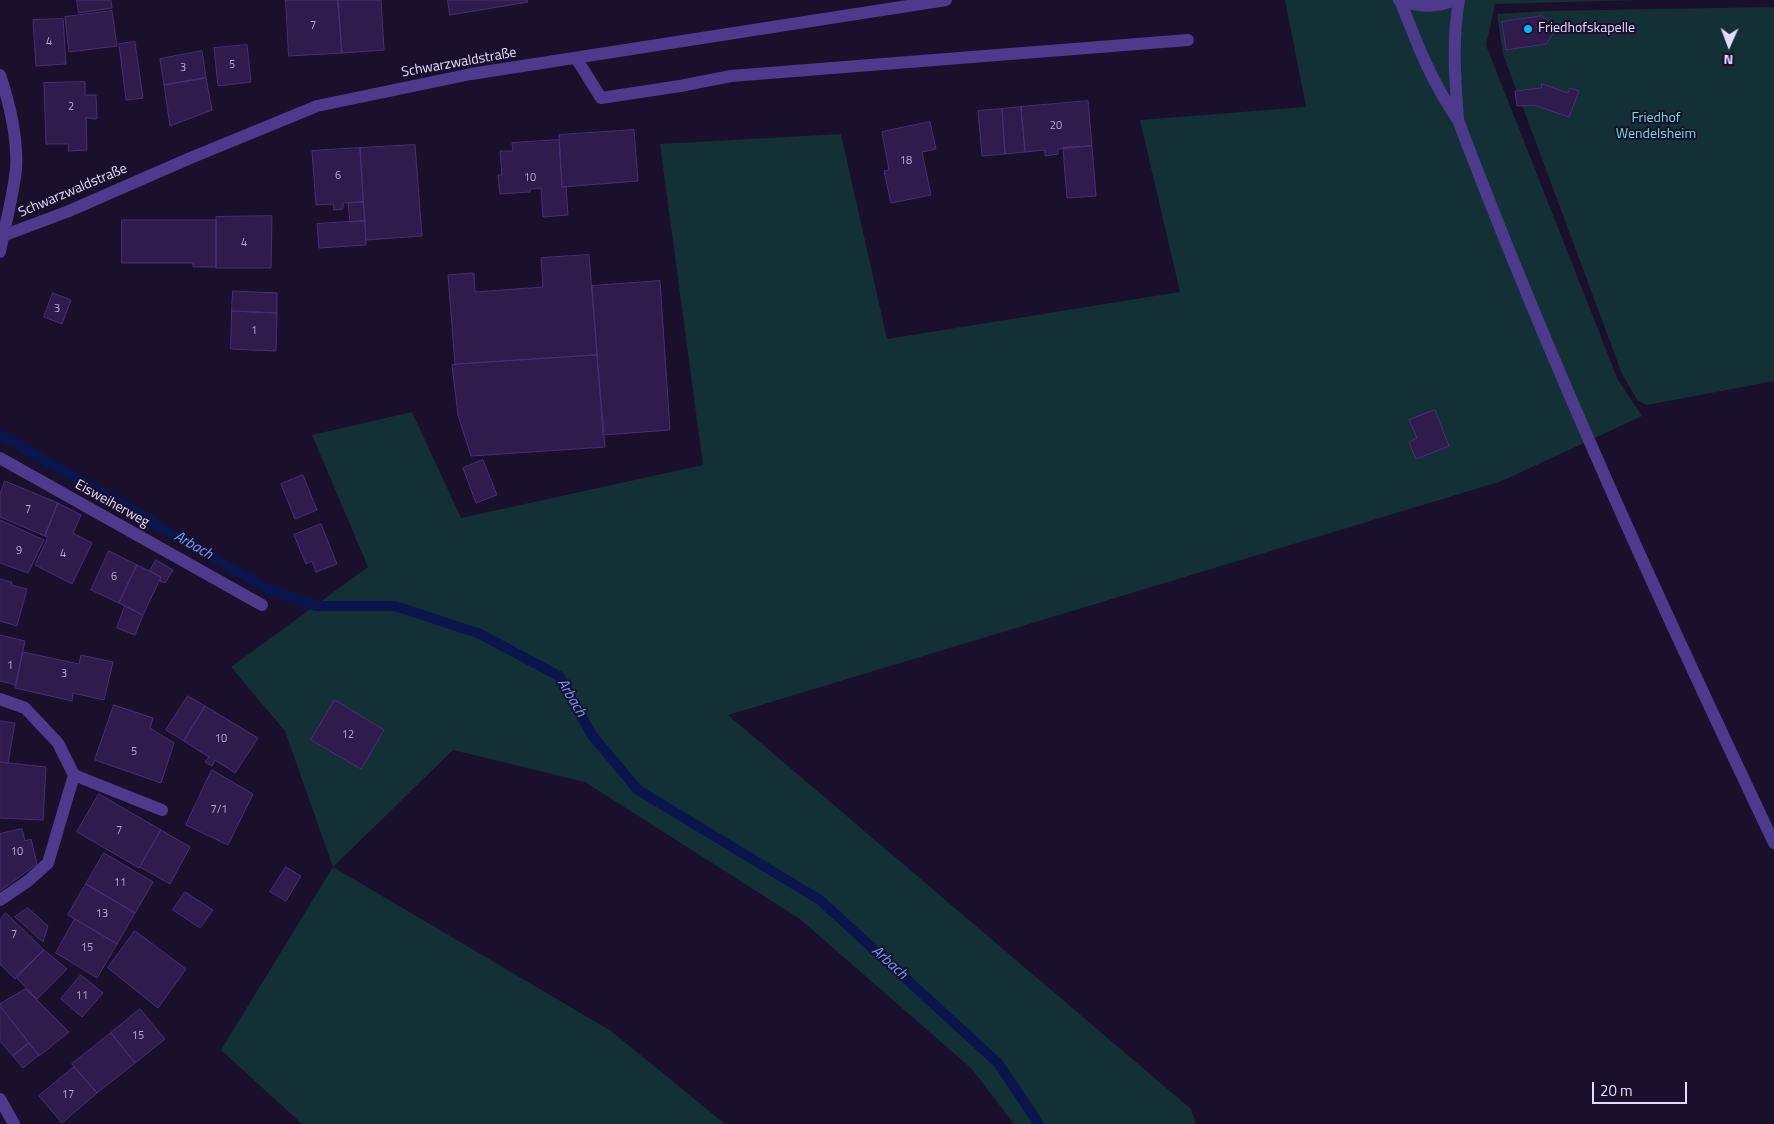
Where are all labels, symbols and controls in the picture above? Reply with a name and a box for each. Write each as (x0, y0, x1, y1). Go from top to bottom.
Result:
house number: 7 (310, 19, 316, 33)
north arrow (1704, 20, 1754, 70)
place label: Friedhofskapelle (1538, 21, 1635, 37)
marker: Friedhofskapelle (1522, 23, 1534, 35)
house number: 4 (46, 35, 52, 49)
street label: Schwarzwaldstraße (400, 45, 518, 81)
text: N (1723, 50, 1734, 71)
house number: 5 (229, 58, 235, 72)
house number: 3 (180, 61, 186, 75)
house number: 2 (68, 100, 74, 114)
park label: Friedhof Wendelsheim (1616, 111, 1696, 144)
house number: 20 (1050, 119, 1062, 133)
house number: 18 (900, 154, 912, 168)
street label: Schwarzwaldstraße (16, 160, 130, 222)
house number: 6 (335, 169, 341, 183)
house number: 10 (524, 171, 536, 185)
house number: 4 (241, 236, 247, 250)
house number: 3 (54, 302, 60, 316)
house number: 1 (251, 324, 257, 338)
street label: Eisweiherweg (72, 477, 152, 531)
house number: 7 (25, 503, 31, 517)
water label: Arbach (170, 528, 216, 564)
house number: 9 (16, 544, 22, 558)
house number: 4 (60, 547, 66, 561)
house number: 6 (111, 570, 117, 584)
house number: 1 (7, 659, 13, 673)
house number: 3 (61, 667, 67, 681)
water label: Arbach (553, 676, 589, 720)
house number: 12 (342, 728, 354, 742)
house number: 10 (215, 732, 227, 746)
house number: 5 (131, 745, 137, 759)
house number: 7/1 (211, 803, 227, 817)
house number: 7 (116, 824, 122, 838)
house number: 10 (11, 845, 23, 859)
house number: 11 (114, 876, 126, 890)
house number: 13 (96, 907, 108, 921)
house number: 7 (11, 928, 17, 942)
house number: 15 (81, 941, 93, 955)
water label: Arbach (868, 942, 910, 984)
house number: 11 (76, 989, 88, 1003)
house number: 15 (132, 1029, 144, 1043)
scale bar (1594, 1072, 1689, 1104)
text: 20 m (1600, 1079, 1633, 1102)
house number: 17 (62, 1088, 74, 1102)

